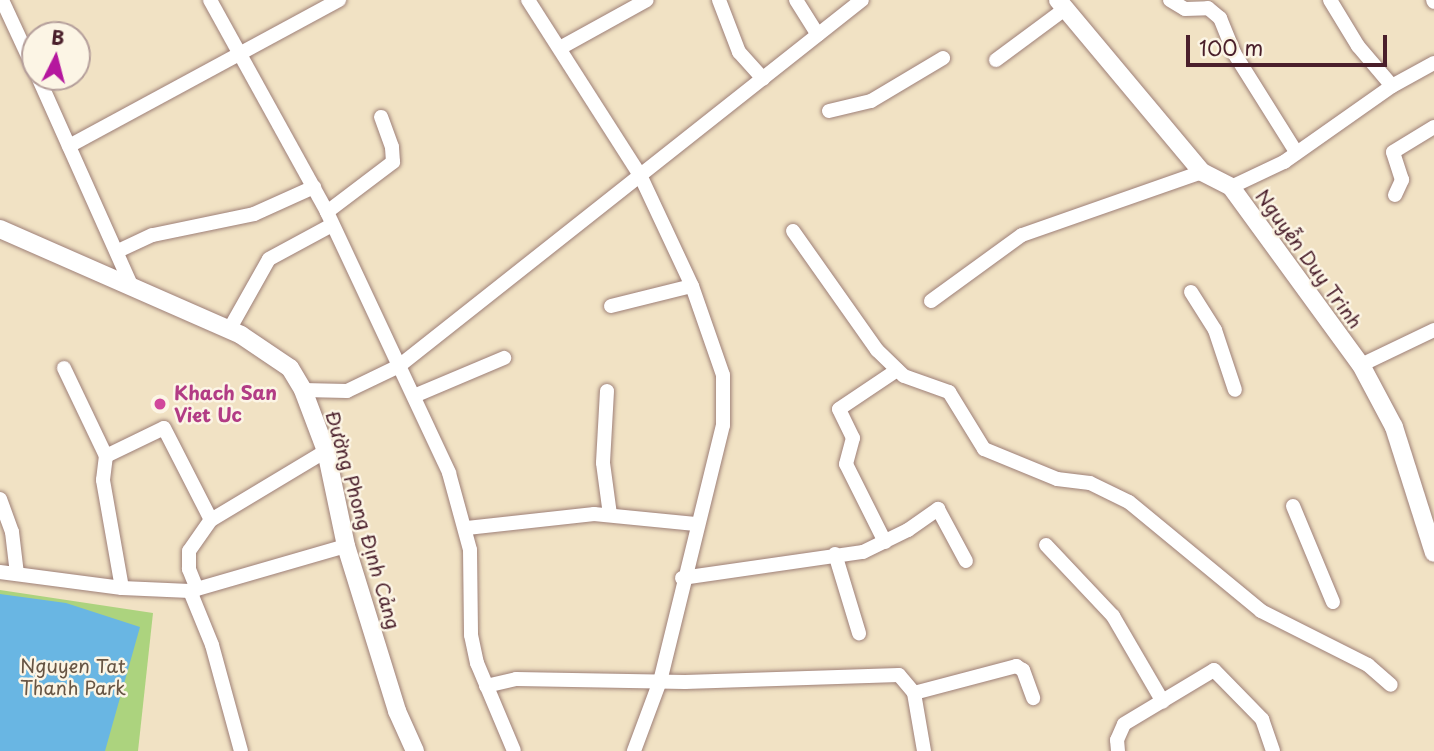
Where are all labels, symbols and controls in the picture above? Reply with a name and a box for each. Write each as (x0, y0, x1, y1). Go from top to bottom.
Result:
north arrow (21, 21, 91, 91)
scale bar (1189, 21, 1390, 65)
text: B (50, 22, 66, 52)
text: 100 m (1199, 31, 1263, 63)
street label: Nguyễn Duy Trinh (1251, 185, 1367, 333)
place label: Khach San Viet Uc (174, 382, 277, 426)
marker: Khach San Viet Uc (152, 396, 168, 412)
street label: Đường Phong Định Cảng (321, 408, 405, 632)
park label: Nguyen Tat Thanh Park (20, 655, 126, 699)

